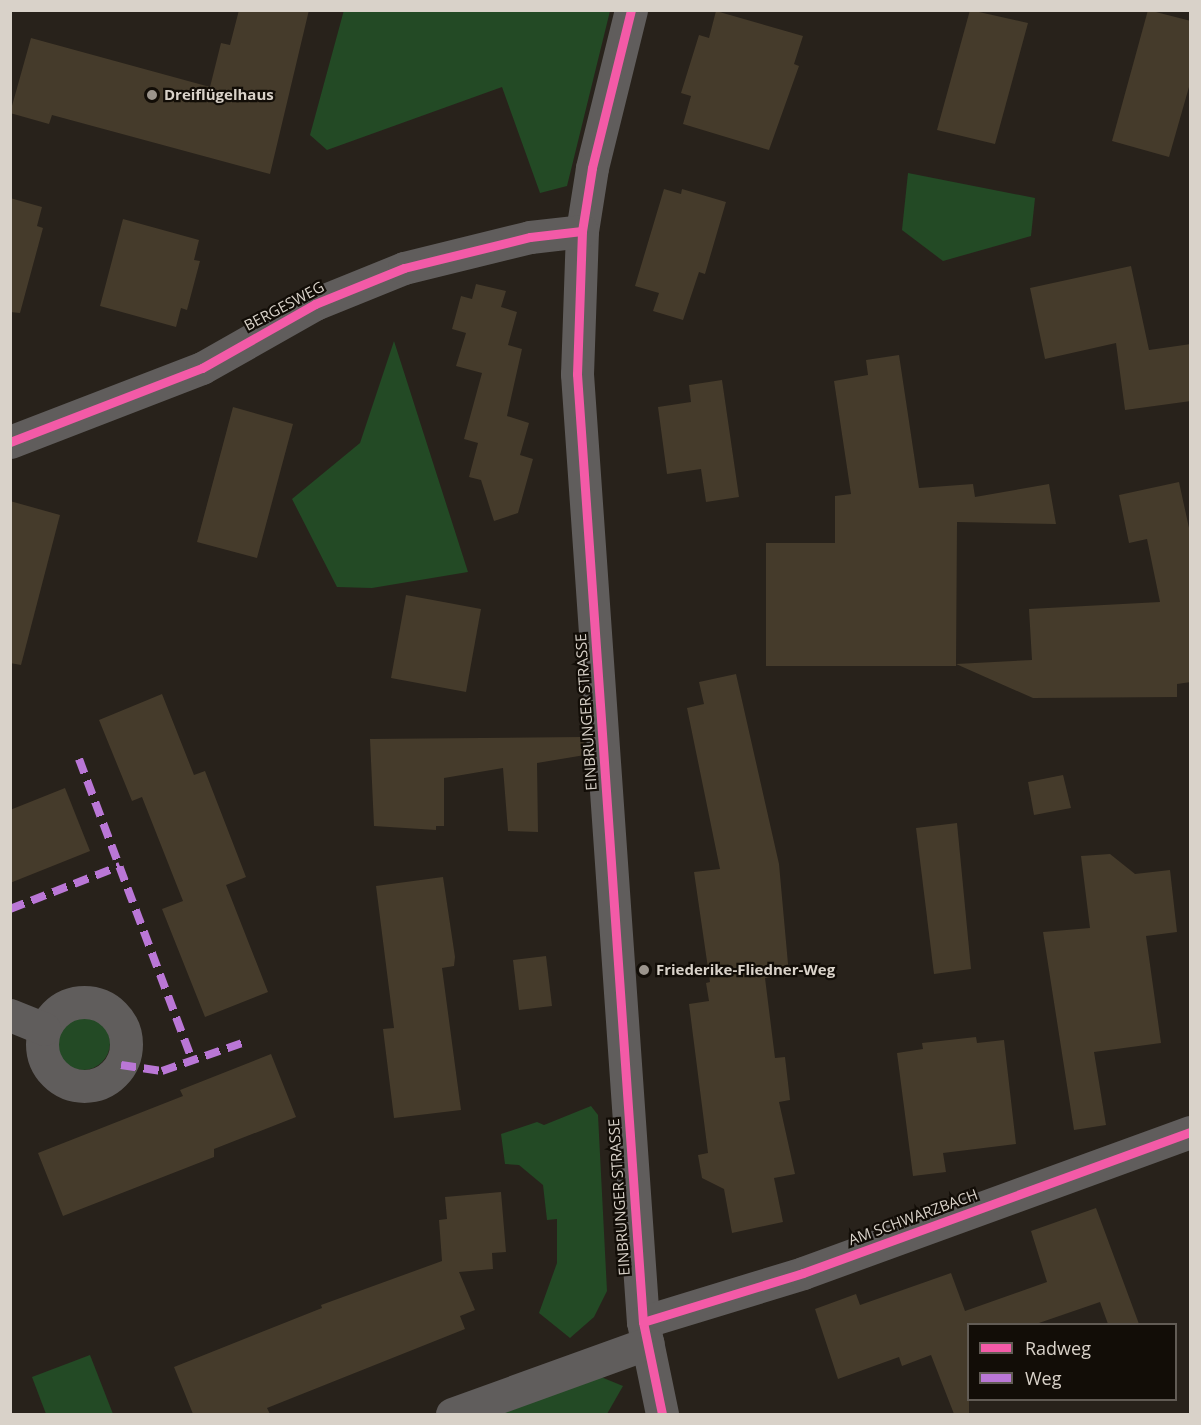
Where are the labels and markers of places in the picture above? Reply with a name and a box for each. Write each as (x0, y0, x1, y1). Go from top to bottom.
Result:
place label: Dreiflügelhaus (164, 86, 274, 104)
marker: Dreiflügelhaus (145, 88, 159, 102)
place label: Friederike-Fliedner-Weg (656, 961, 835, 979)
marker: Friederike-Fliedner-Weg (637, 963, 651, 977)

